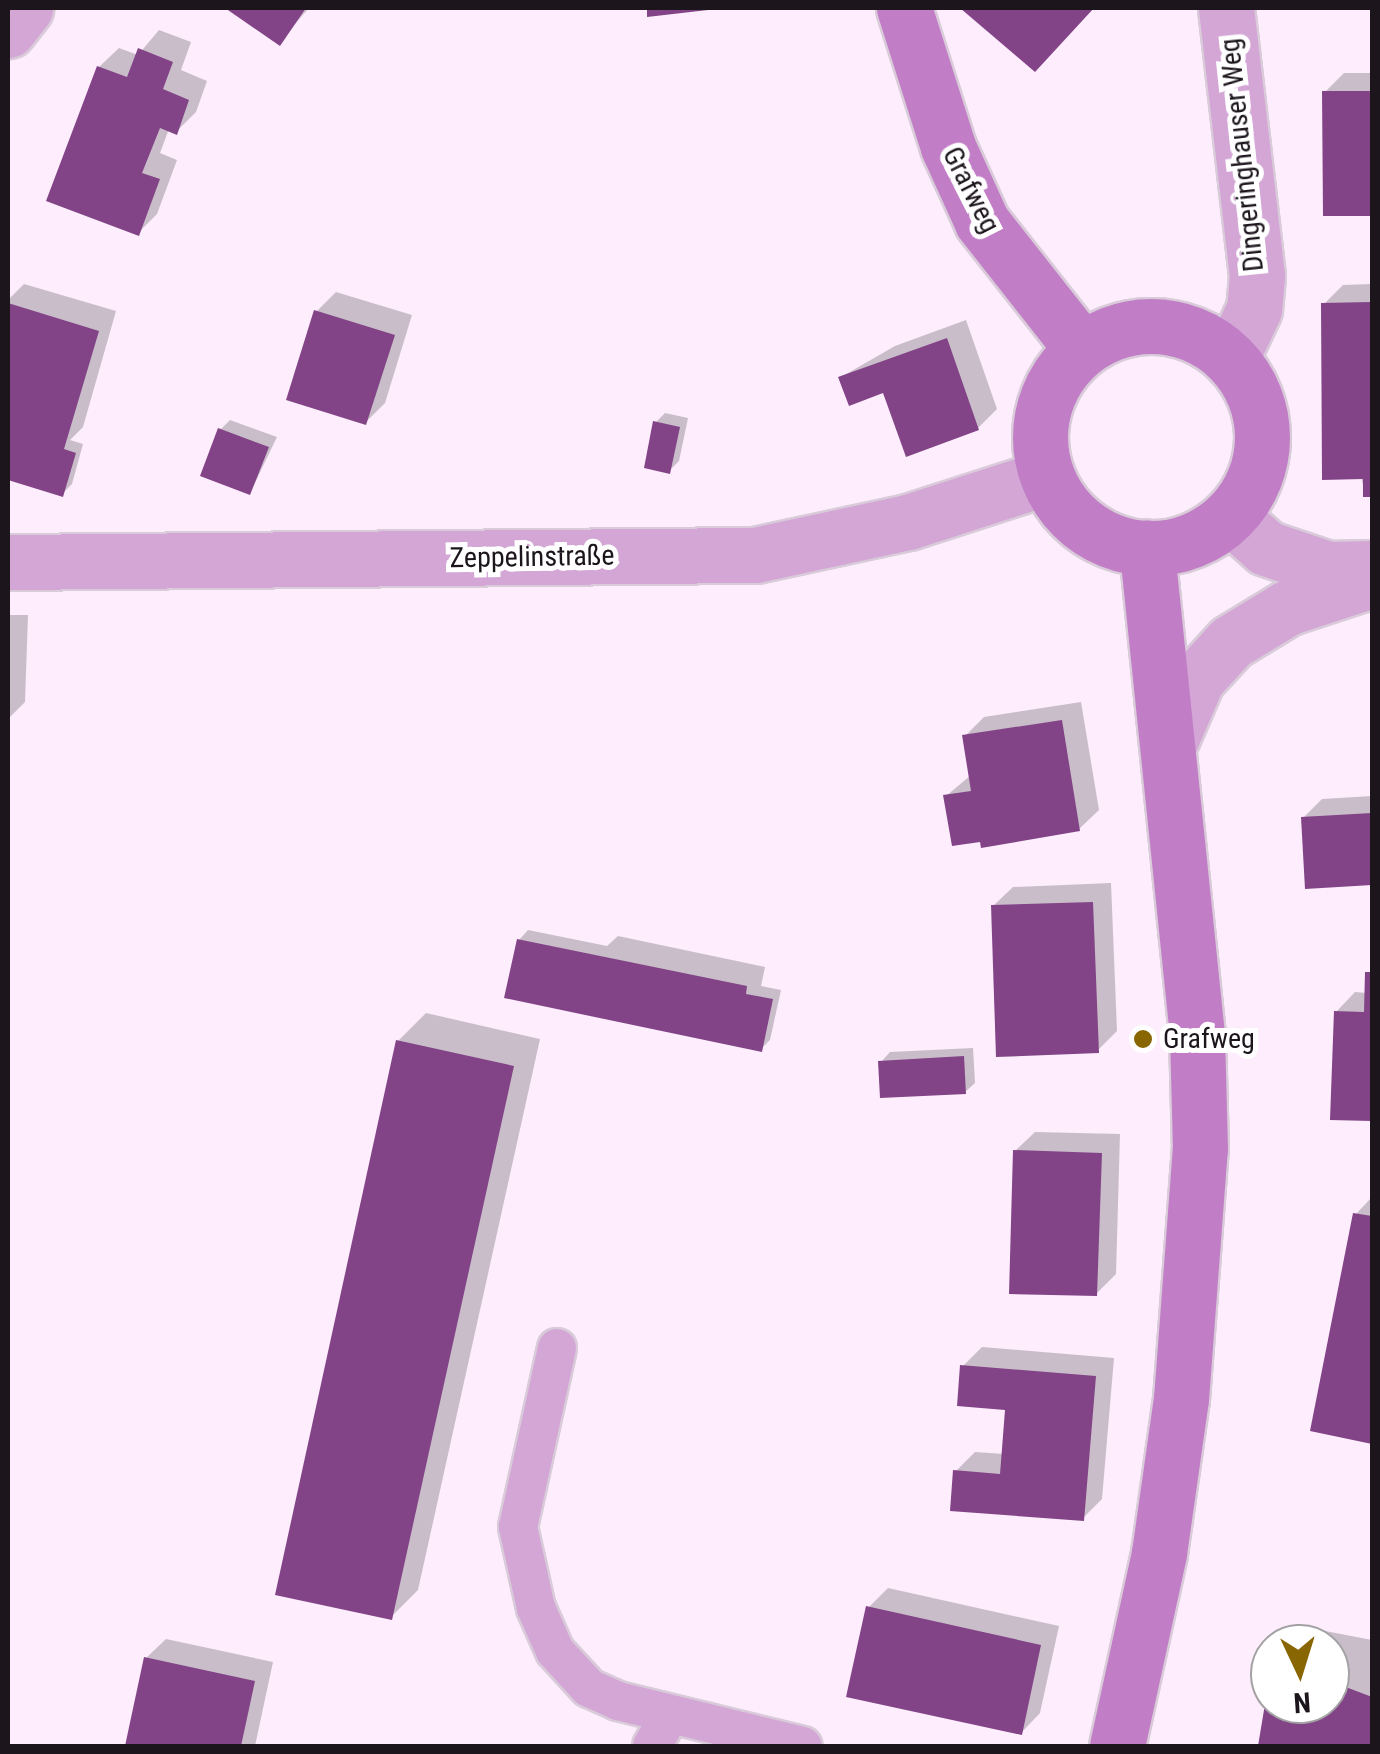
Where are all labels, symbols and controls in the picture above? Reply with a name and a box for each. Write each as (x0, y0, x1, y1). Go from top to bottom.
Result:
street label: Dingeringhauser Weg (1213, 37, 1271, 273)
street label: Grafweg (935, 141, 1007, 239)
street label: Zeppelinstraße (449, 539, 615, 575)
place label: Grafweg (1163, 1022, 1255, 1056)
marker: Grafweg (1132, 1028, 1154, 1050)
north arrow (1250, 1624, 1350, 1724)
text: N (1292, 1685, 1312, 1719)

